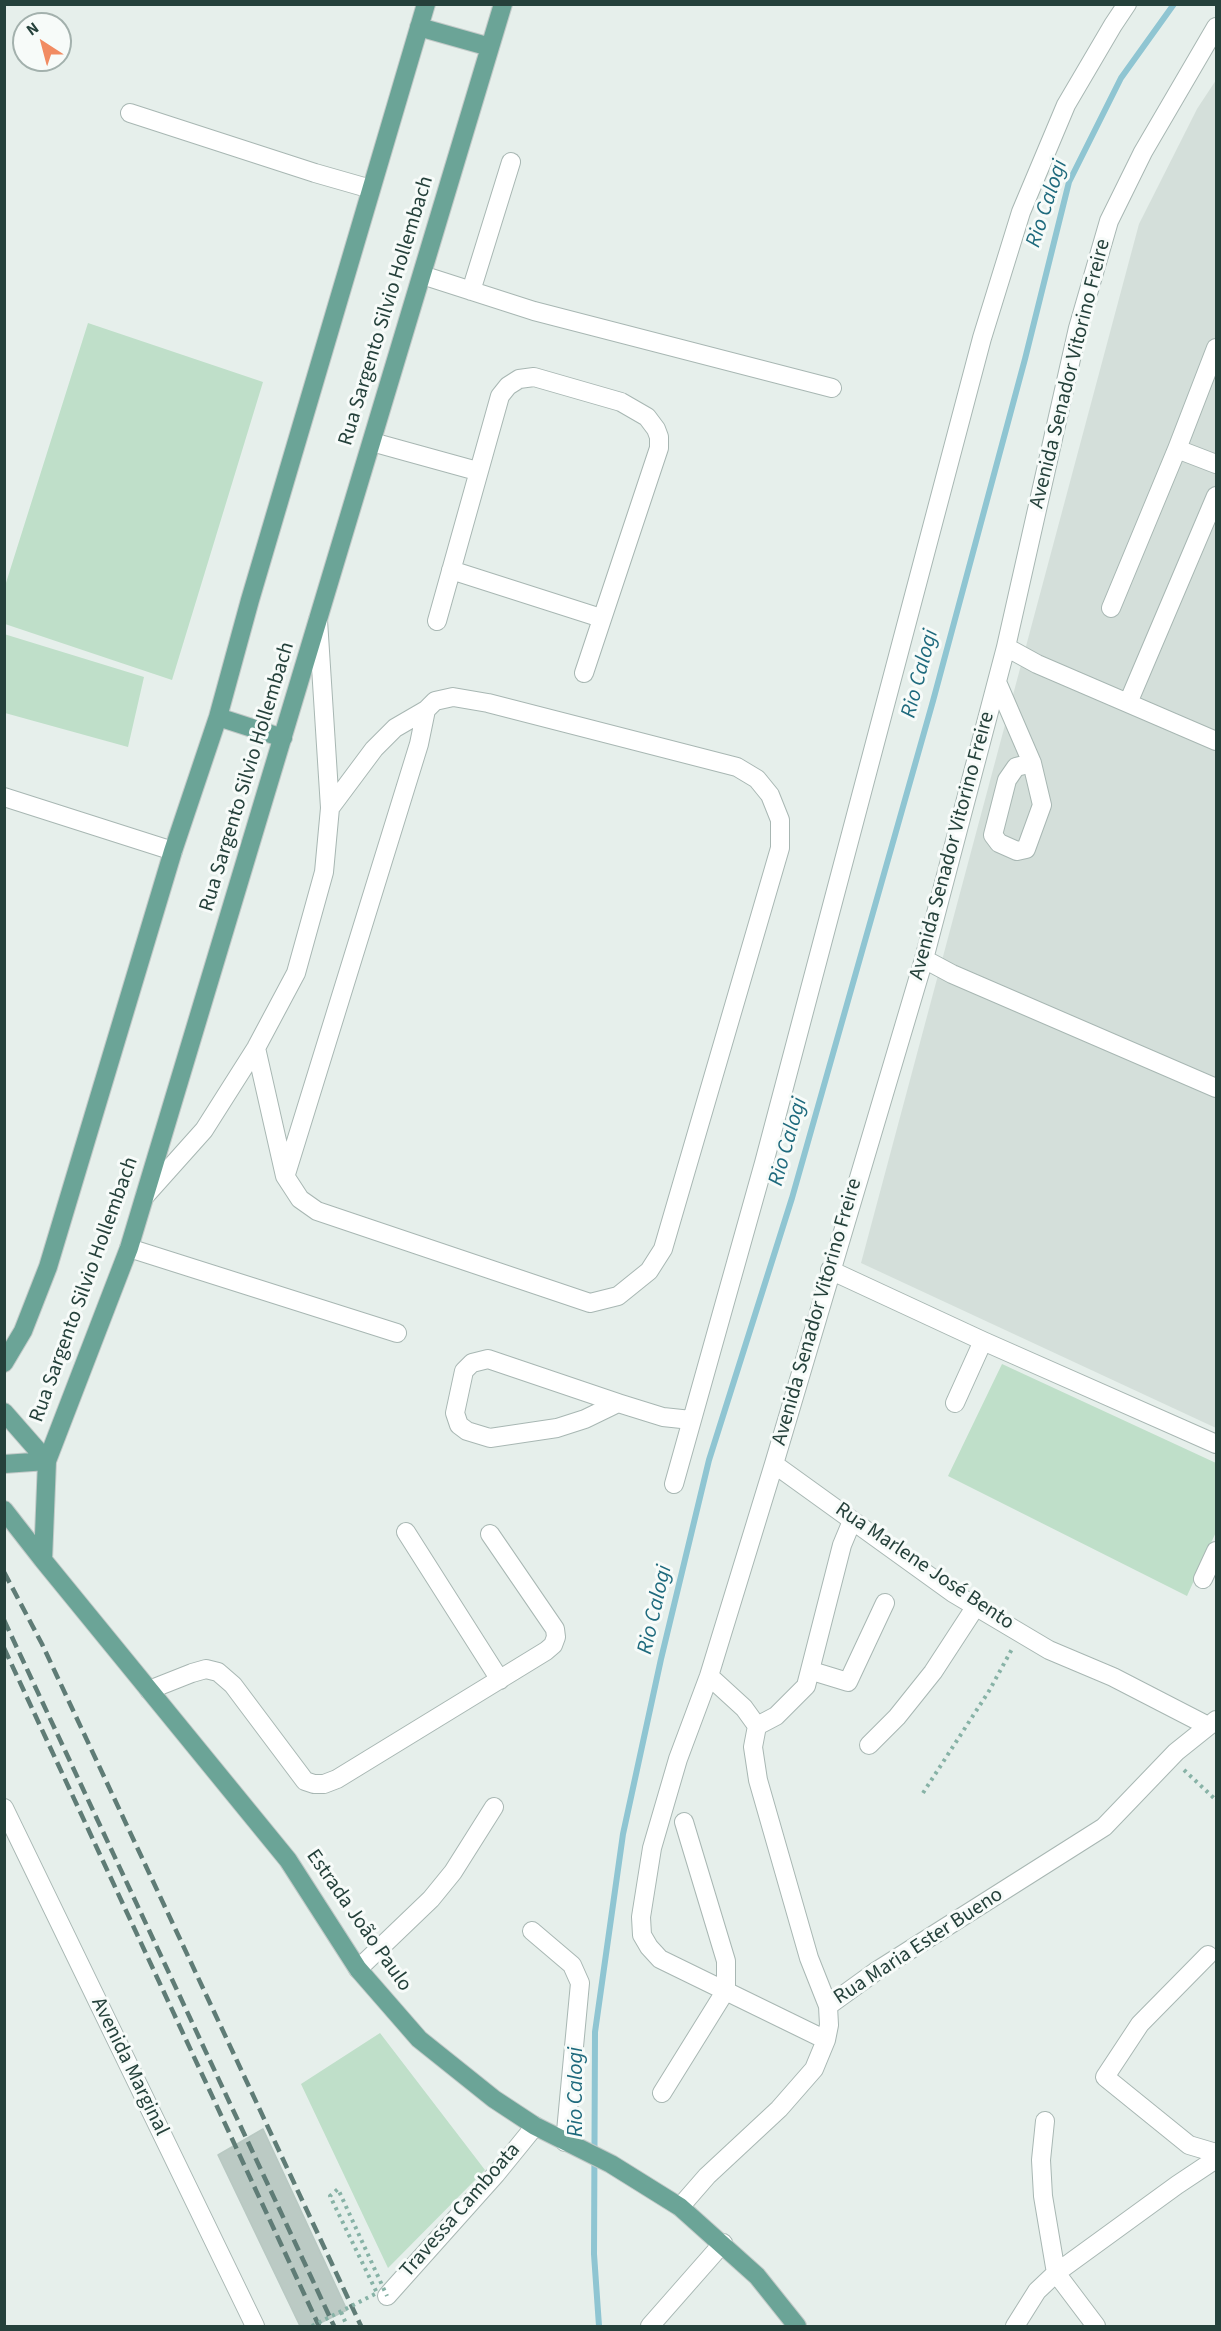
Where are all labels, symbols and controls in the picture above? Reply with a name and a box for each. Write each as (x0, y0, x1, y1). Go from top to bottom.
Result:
north arrow (12, 12, 72, 72)
text: N (22, 17, 43, 41)
water label: Rio Calogi (1021, 157, 1075, 251)
street label: Rua Sargento Silvio Hollembach (334, 173, 440, 449)
street label: Avenida Senador Vitorino Freire (1025, 237, 1117, 511)
water label: Rio Calogi (897, 627, 945, 721)
street label: Rua Sargento Silvio Hollembach (195, 639, 301, 915)
street label: Avenida Senador Vitorino Freire (905, 709, 1001, 983)
water label: Rio Calogi (764, 1095, 814, 1189)
street label: Rua Sargento Silvio Hollembach (25, 1154, 145, 1426)
street label: Avenida Senador Vitorino Freire (768, 1176, 868, 1448)
street label: Rua Marlene José Bento (830, 1498, 1018, 1636)
water label: Rio Calogi (633, 1563, 679, 1657)
street label: Estrada João Paulo (300, 1845, 416, 1997)
street label: Rua Maria Ester Bueno (830, 1883, 1008, 2011)
street label: Avenida Marginal (85, 1994, 173, 2140)
water label: Rio Calogi (564, 2047, 590, 2137)
street label: Travessa Camboata (396, 2138, 526, 2284)

